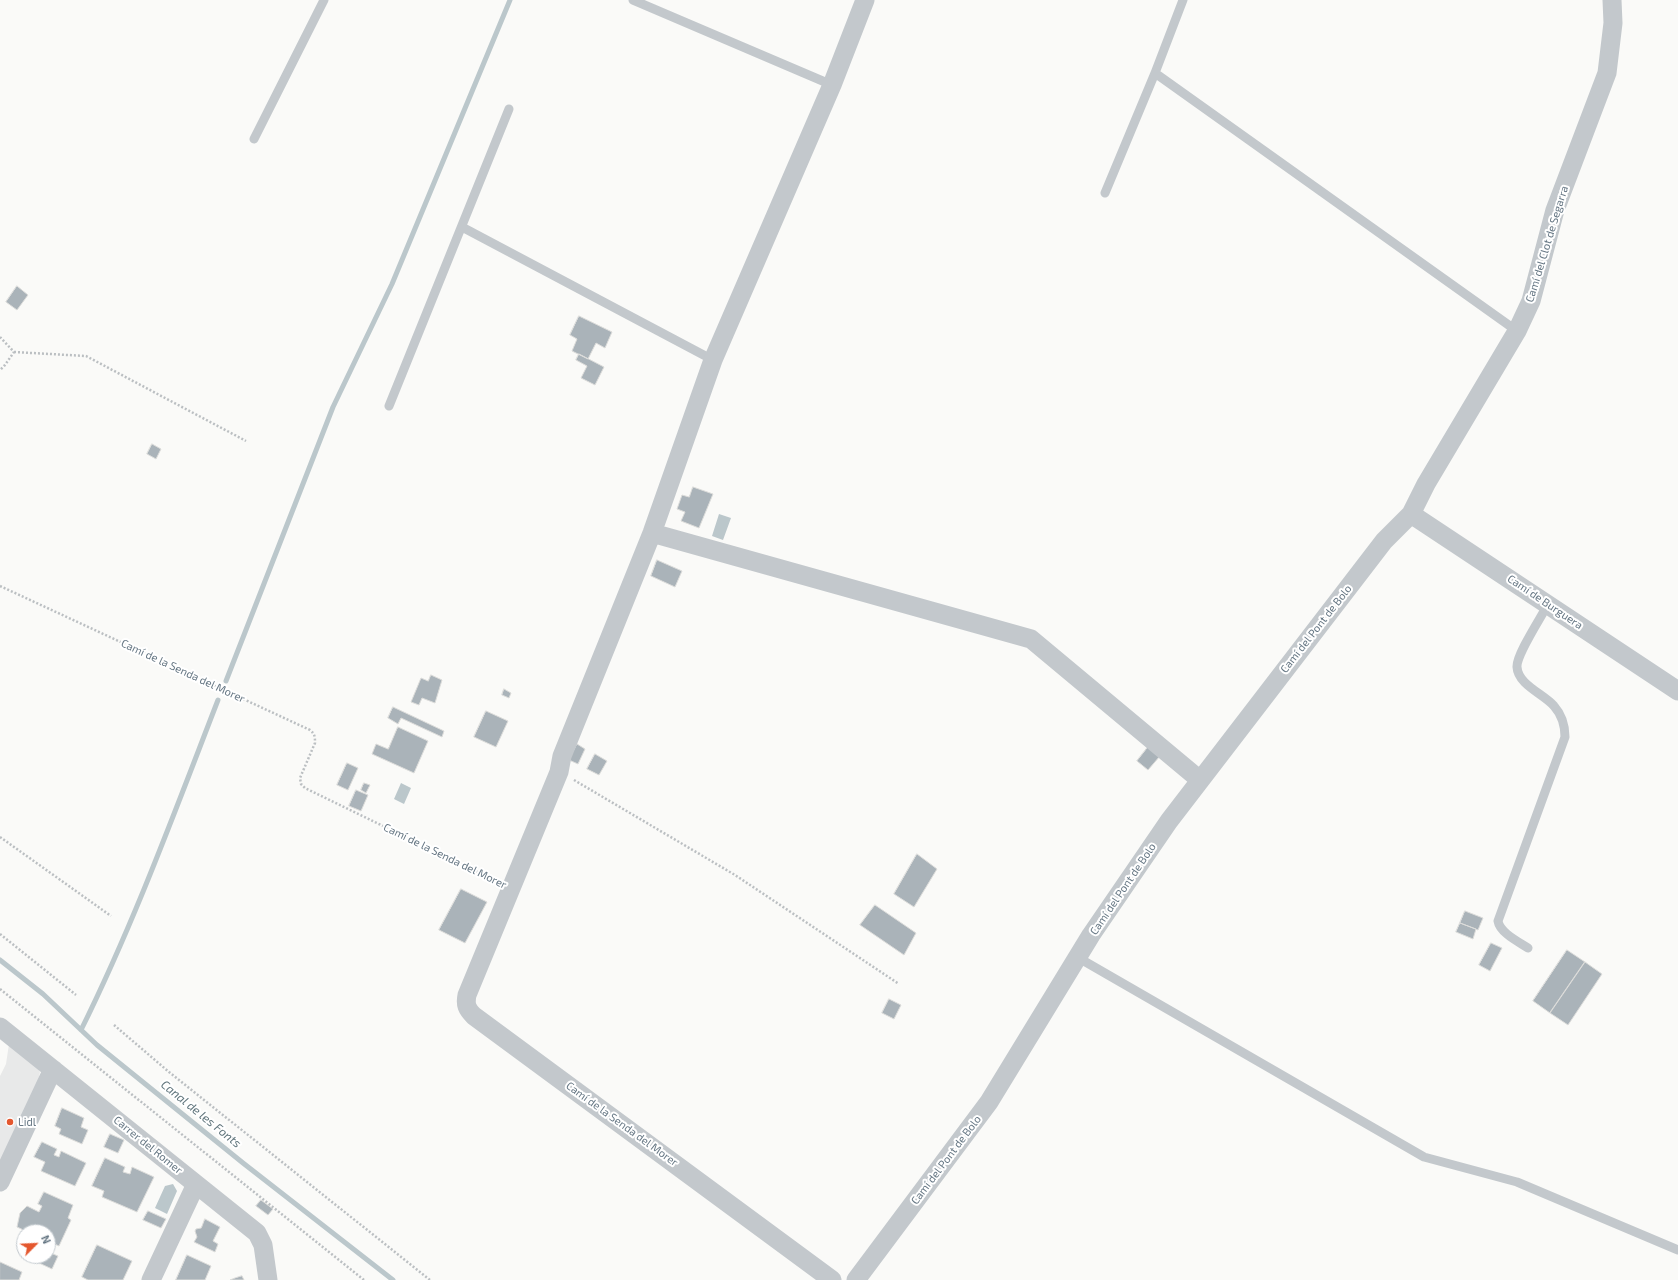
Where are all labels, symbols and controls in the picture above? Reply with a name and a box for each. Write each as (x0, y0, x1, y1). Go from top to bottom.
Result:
street label: Camí del Clot de Segarra (1523, 184, 1571, 304)
street label: Camí de Burguera (1505, 572, 1585, 632)
street label: Camí del Pont de Bolo (1278, 582, 1354, 676)
street label: Camí de la Senda del Morer (119, 636, 247, 706)
street label: Camí de la Senda del Morer (381, 820, 509, 892)
street label: Camí del Pont de Bolo (1087, 841, 1159, 937)
water label: Canal de les Fonts (158, 1077, 244, 1151)
street label: Camí de la Senda del Morer (563, 1079, 681, 1169)
street label: Carrer del Romer (111, 1113, 185, 1177)
street label: Camí del Pont de Bolo (908, 1113, 984, 1207)
place label: Lidl (18, 1115, 36, 1129)
marker: Lidl (5, 1117, 15, 1127)
north arrow (16, 1224, 56, 1264)
text: N (39, 1233, 54, 1246)

